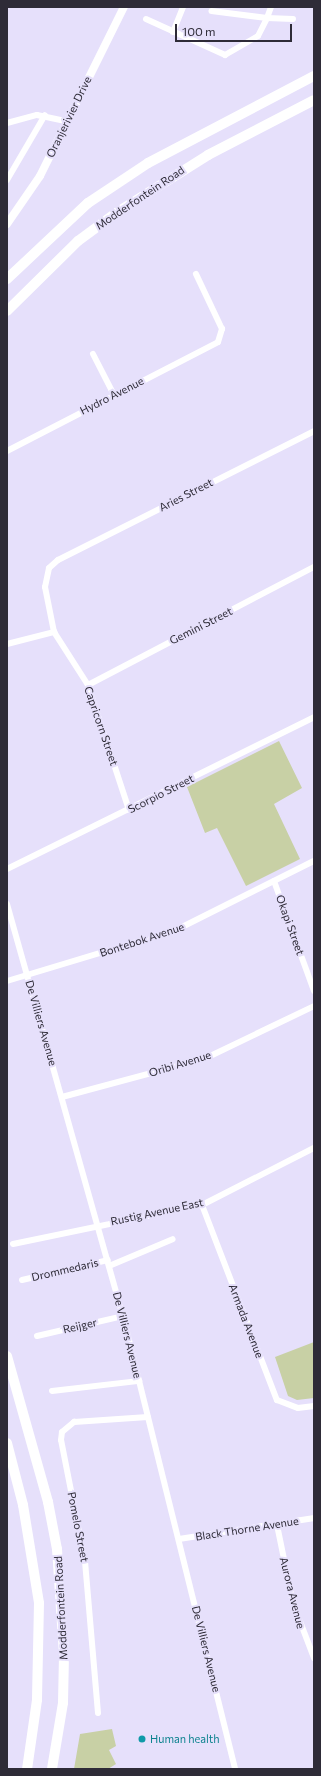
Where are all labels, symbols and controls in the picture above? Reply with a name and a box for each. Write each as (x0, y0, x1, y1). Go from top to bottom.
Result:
scale bar (177, 16, 294, 42)
text: 100 m (182, 24, 216, 38)
street label: Oranjerivier Drive (44, 74, 94, 160)
street label: Modderfontein Road (93, 163, 187, 233)
street label: Hydro Avenue (78, 374, 146, 418)
street label: Aries Street (157, 476, 215, 514)
street label: Gemini Street (167, 605, 235, 647)
street label: Capricorn Street (81, 685, 121, 767)
street label: Scorpio Street (126, 772, 196, 816)
street label: Okapi Street (273, 893, 307, 957)
street label: Bontebok Avenue (98, 920, 186, 960)
street label: De Villiers Avenue (22, 979, 60, 1067)
street label: Oribi Avenue (147, 1048, 213, 1080)
street label: Rustig Avenue East (109, 1196, 205, 1228)
street label: Drommedaris (30, 1256, 100, 1284)
street label: Armada Avenue (226, 1282, 266, 1360)
street label: De Villiers Avenue (110, 1290, 144, 1380)
street label: Reijger (62, 1316, 98, 1336)
street label: Pomelo Street (65, 1491, 91, 1563)
street label: Black Thorne Avenue (194, 1514, 300, 1544)
street label: Modderfontein Road (52, 1556, 70, 1660)
street label: Aurora Avenue (277, 1556, 307, 1630)
street label: De Villiers Avenue (189, 1604, 223, 1694)
place label: Human health (150, 1732, 220, 1746)
marker: Human health (137, 1734, 147, 1744)

